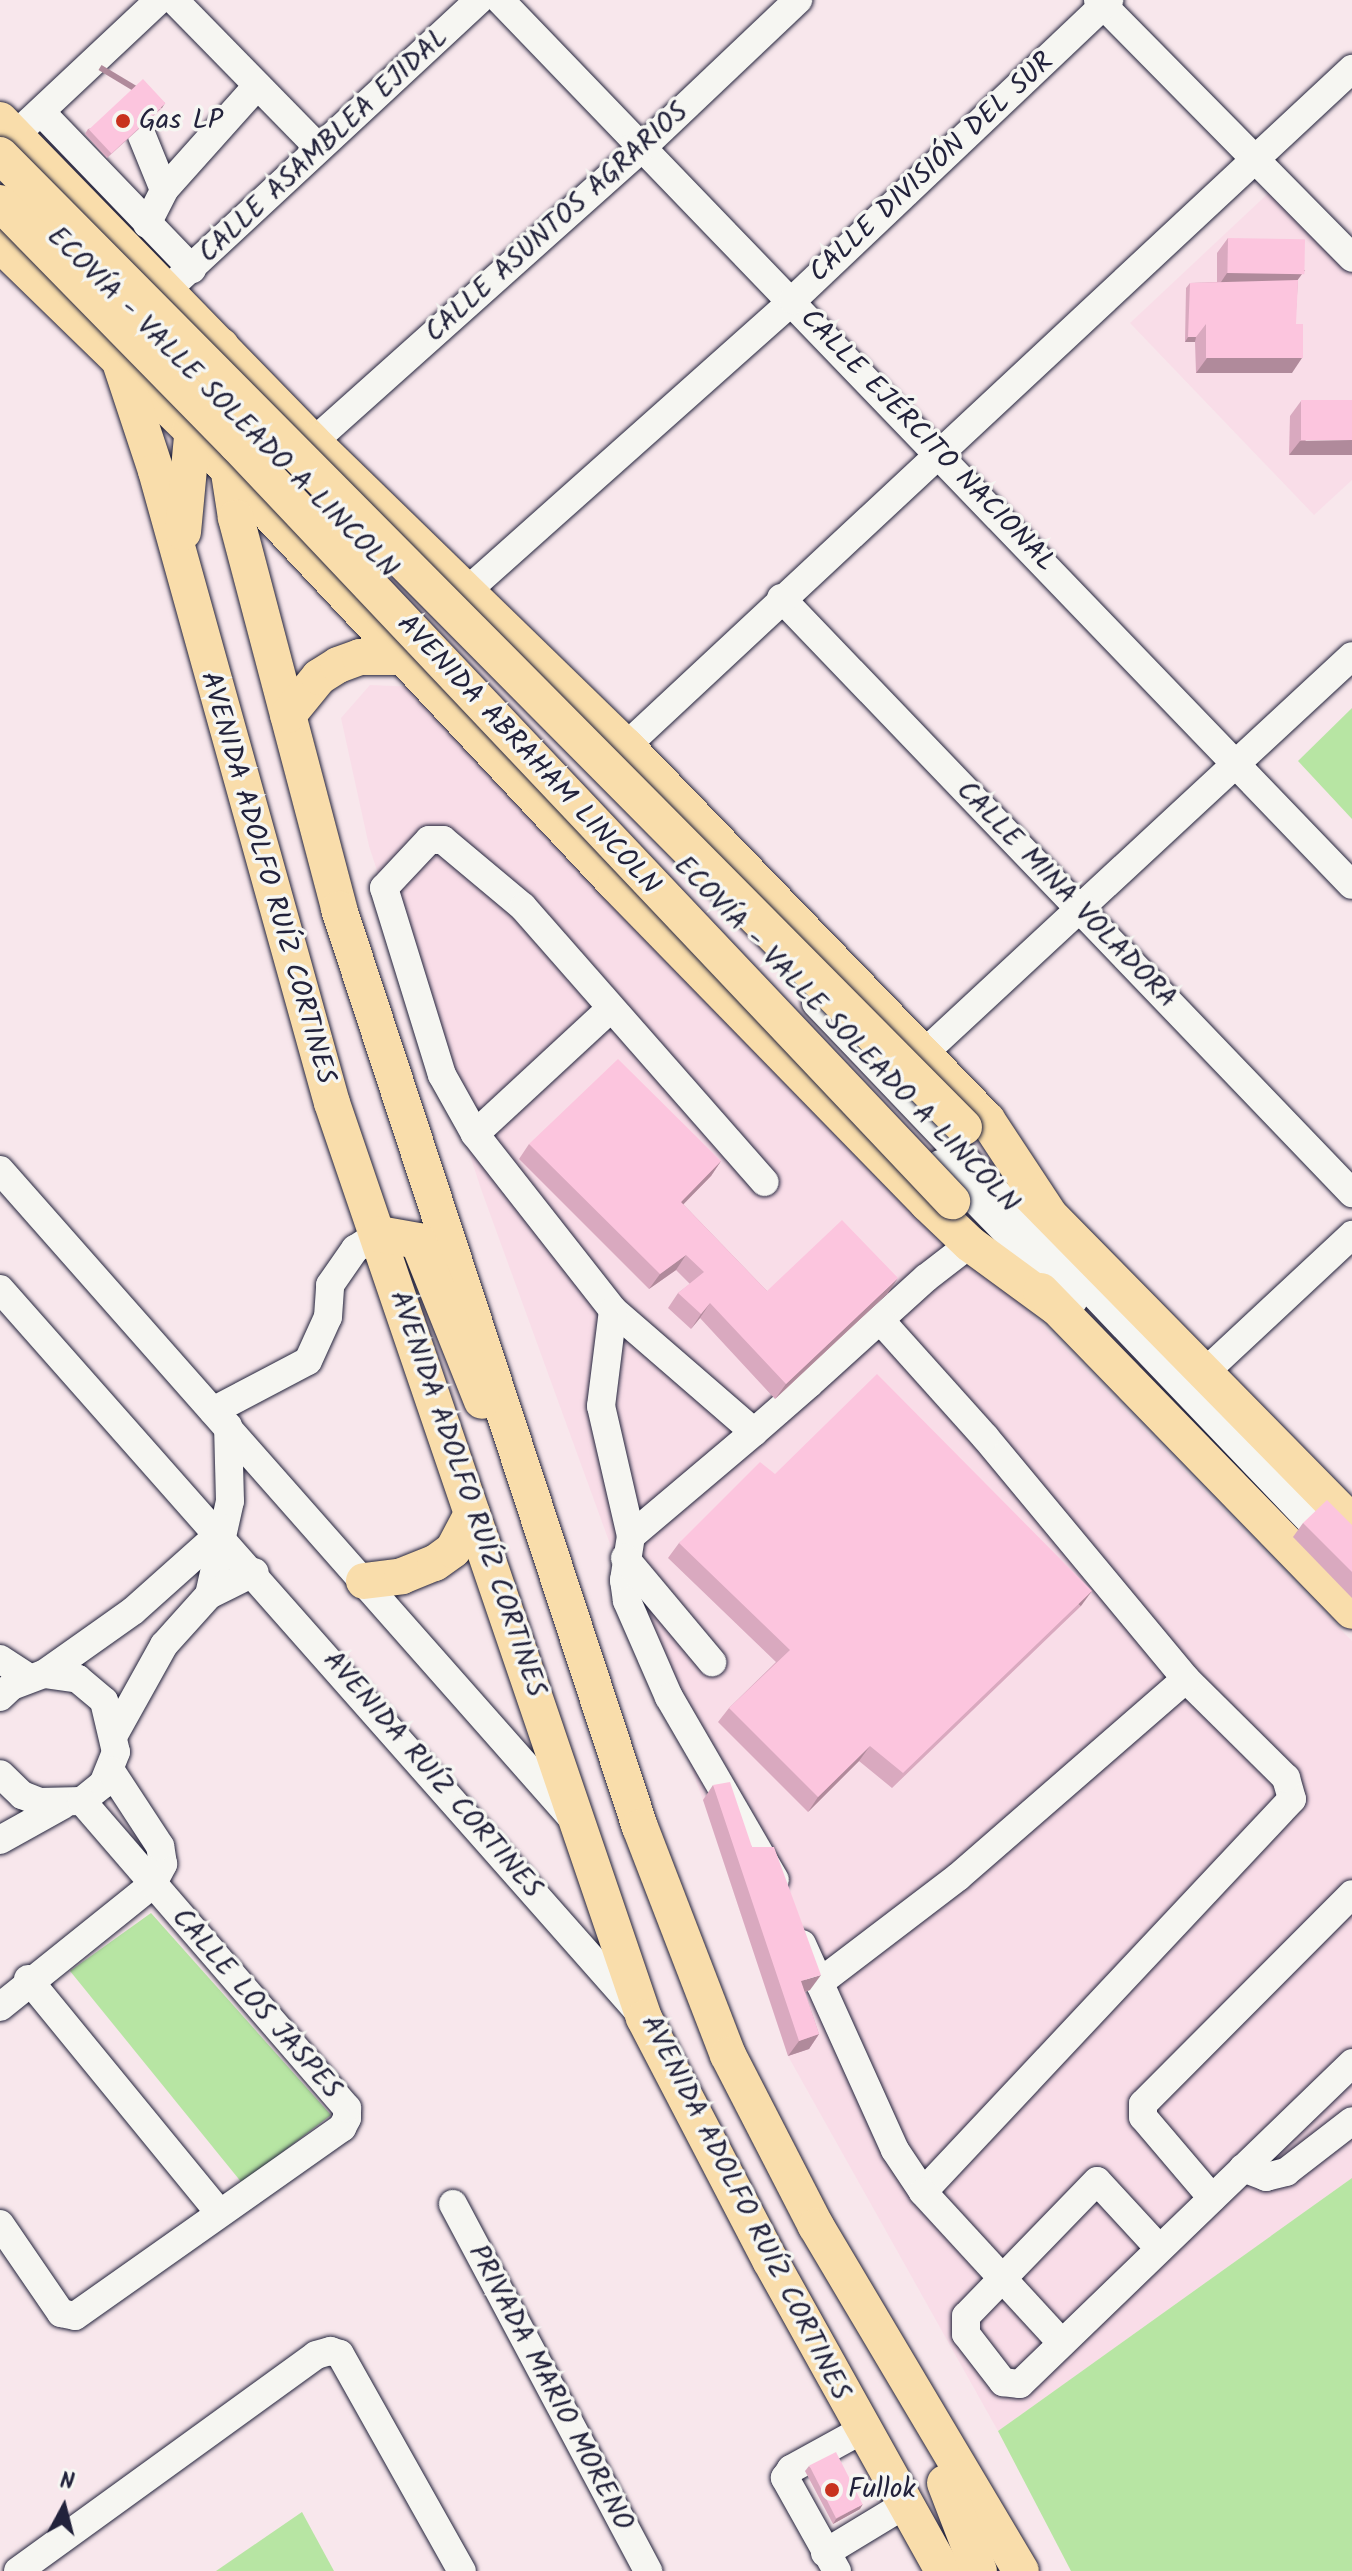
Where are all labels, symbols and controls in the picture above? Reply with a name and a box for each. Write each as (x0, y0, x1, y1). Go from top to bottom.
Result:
street label: CALLE ASAMBLEA EJIDAL (192, 21, 456, 271)
street label: CALLE DIVISIÓN DEL SUR (803, 46, 1061, 290)
street label: CALLE ASUNTOS AGRARIOS (419, 96, 695, 350)
place label: Gas LP (139, 104, 223, 138)
marker: Gas LP (114, 112, 132, 130)
street label: ECOVÍA - VALLE SOLEADO A LINCOLN (39, 220, 405, 586)
street label: CALLE EJÉRCITO NACIONAL (792, 302, 1062, 580)
street label: AVENIDA ABRAHAM LINCOLN (389, 608, 667, 902)
street label: AVENIDA ADOLFO RUÍZ CORTINES (192, 668, 342, 1088)
street label: CALLE MINA VOLADORA (949, 774, 1183, 1016)
street label: ECOVÍA - VALLE SOLEADO A LINCOLN (666, 850, 1026, 1220)
street label: AVENIDA ADOLFO RUÍZ CORTINES (382, 1287, 552, 1701)
street label: AVENIDA RUÍZ CORTINES (315, 1644, 549, 1906)
street label: CALLE LOS JASPES (164, 1902, 348, 2106)
street label: AVENIDA ADOLFO RUÍZ CORTINES (633, 2010, 857, 2406)
street label: PRIVADA MARIO MORENO (460, 2239, 640, 2537)
text: N (58, 2464, 76, 2501)
north arrow (24, 2467, 104, 2547)
place label: Fullok (848, 2473, 916, 2507)
marker: Fullok (823, 2481, 841, 2499)

